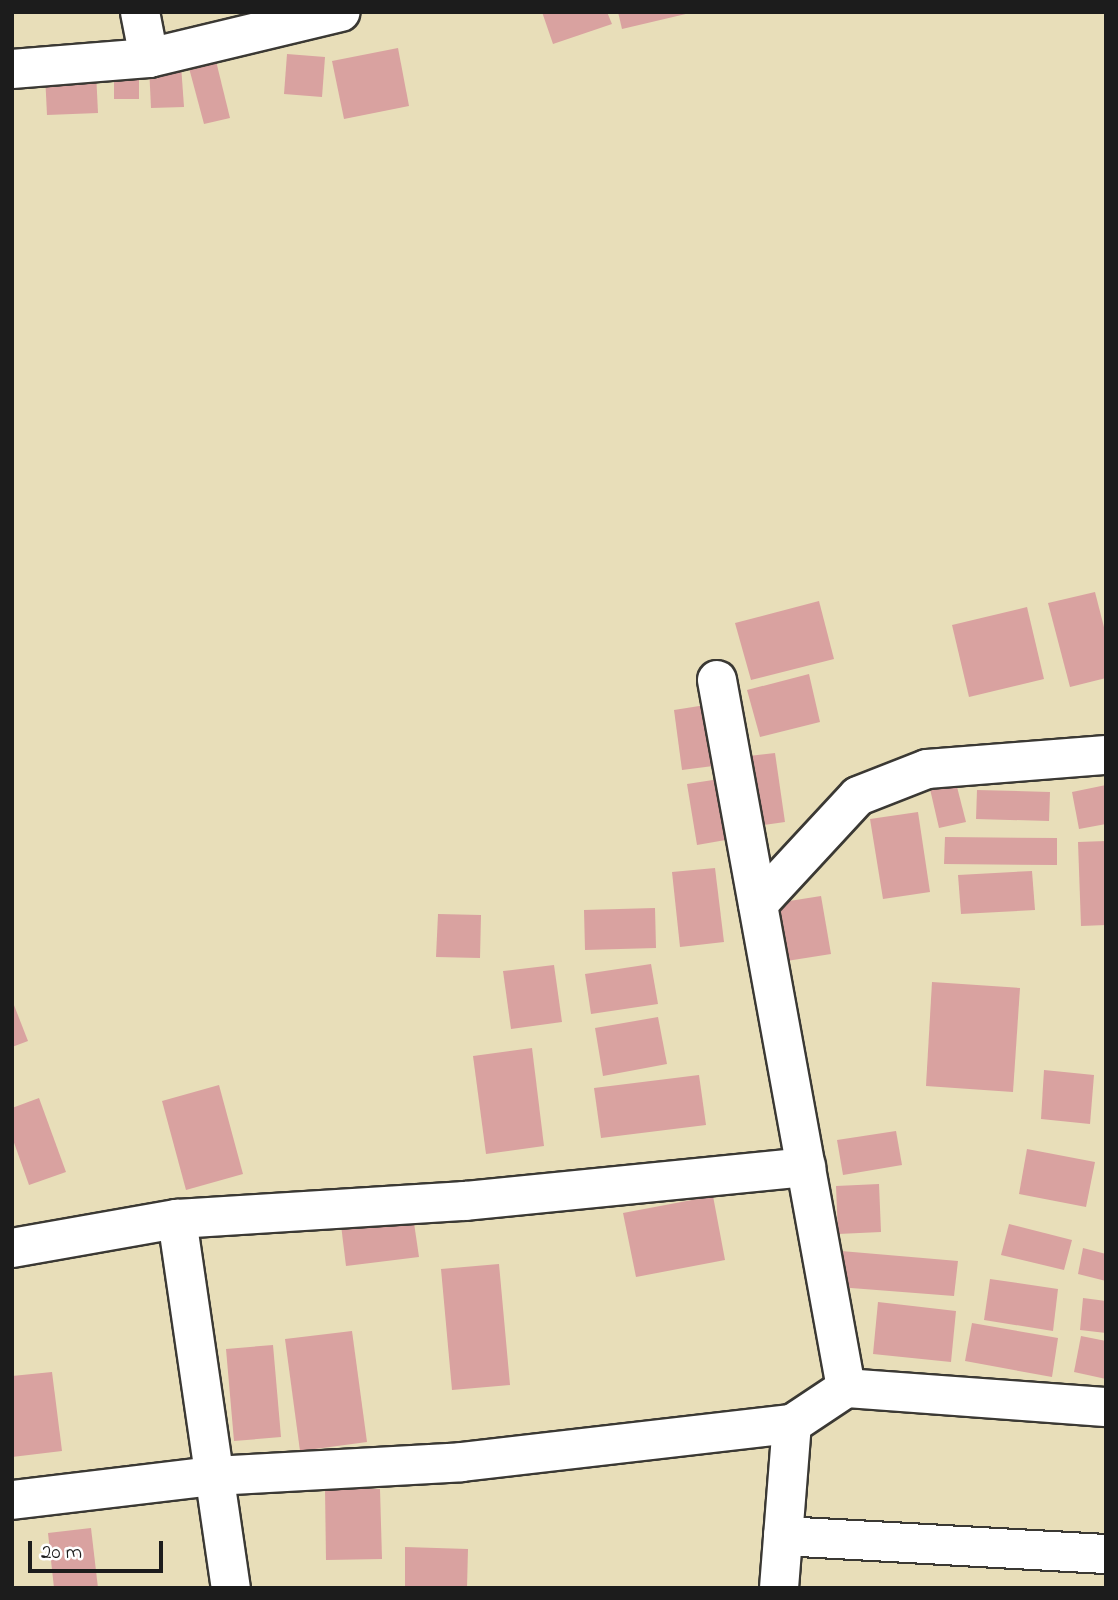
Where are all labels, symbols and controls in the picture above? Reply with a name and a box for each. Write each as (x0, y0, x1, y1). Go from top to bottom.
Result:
scale bar (32, 1526, 166, 1570)
text: 20 m (41, 1538, 82, 1568)

